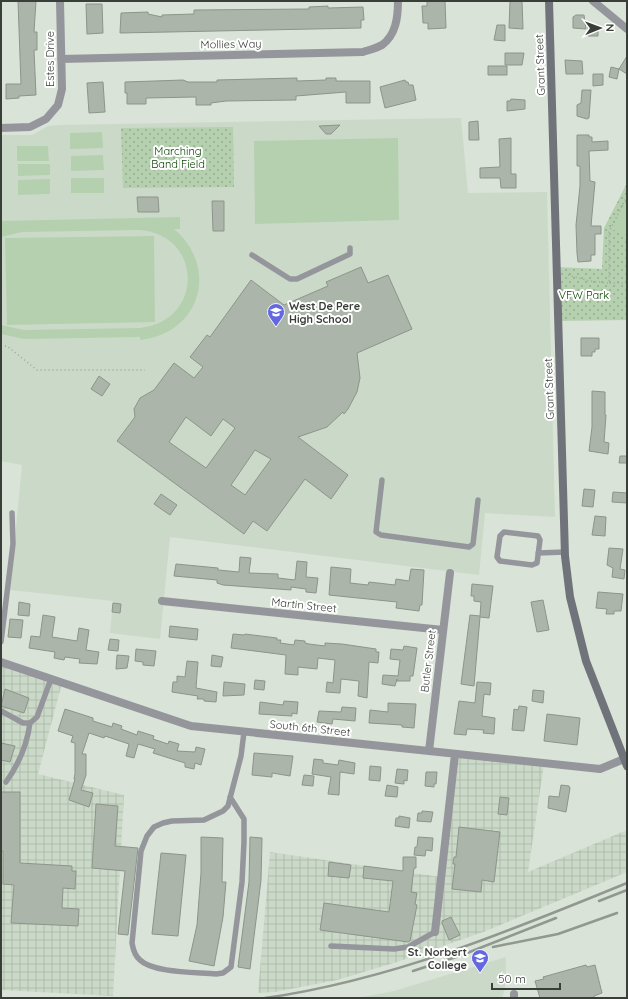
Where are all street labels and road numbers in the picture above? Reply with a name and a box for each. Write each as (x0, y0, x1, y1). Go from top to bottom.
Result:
street label: Estes Drive (43, 31, 57, 87)
street label: Grant Street (532, 34, 548, 96)
street label: Mollies Way (200, 36, 262, 52)
street label: Grant Street (541, 358, 557, 420)
street label: Martin Street (271, 595, 338, 615)
street label: Butler Street (417, 629, 439, 693)
street label: South 6th Street (269, 717, 351, 739)

